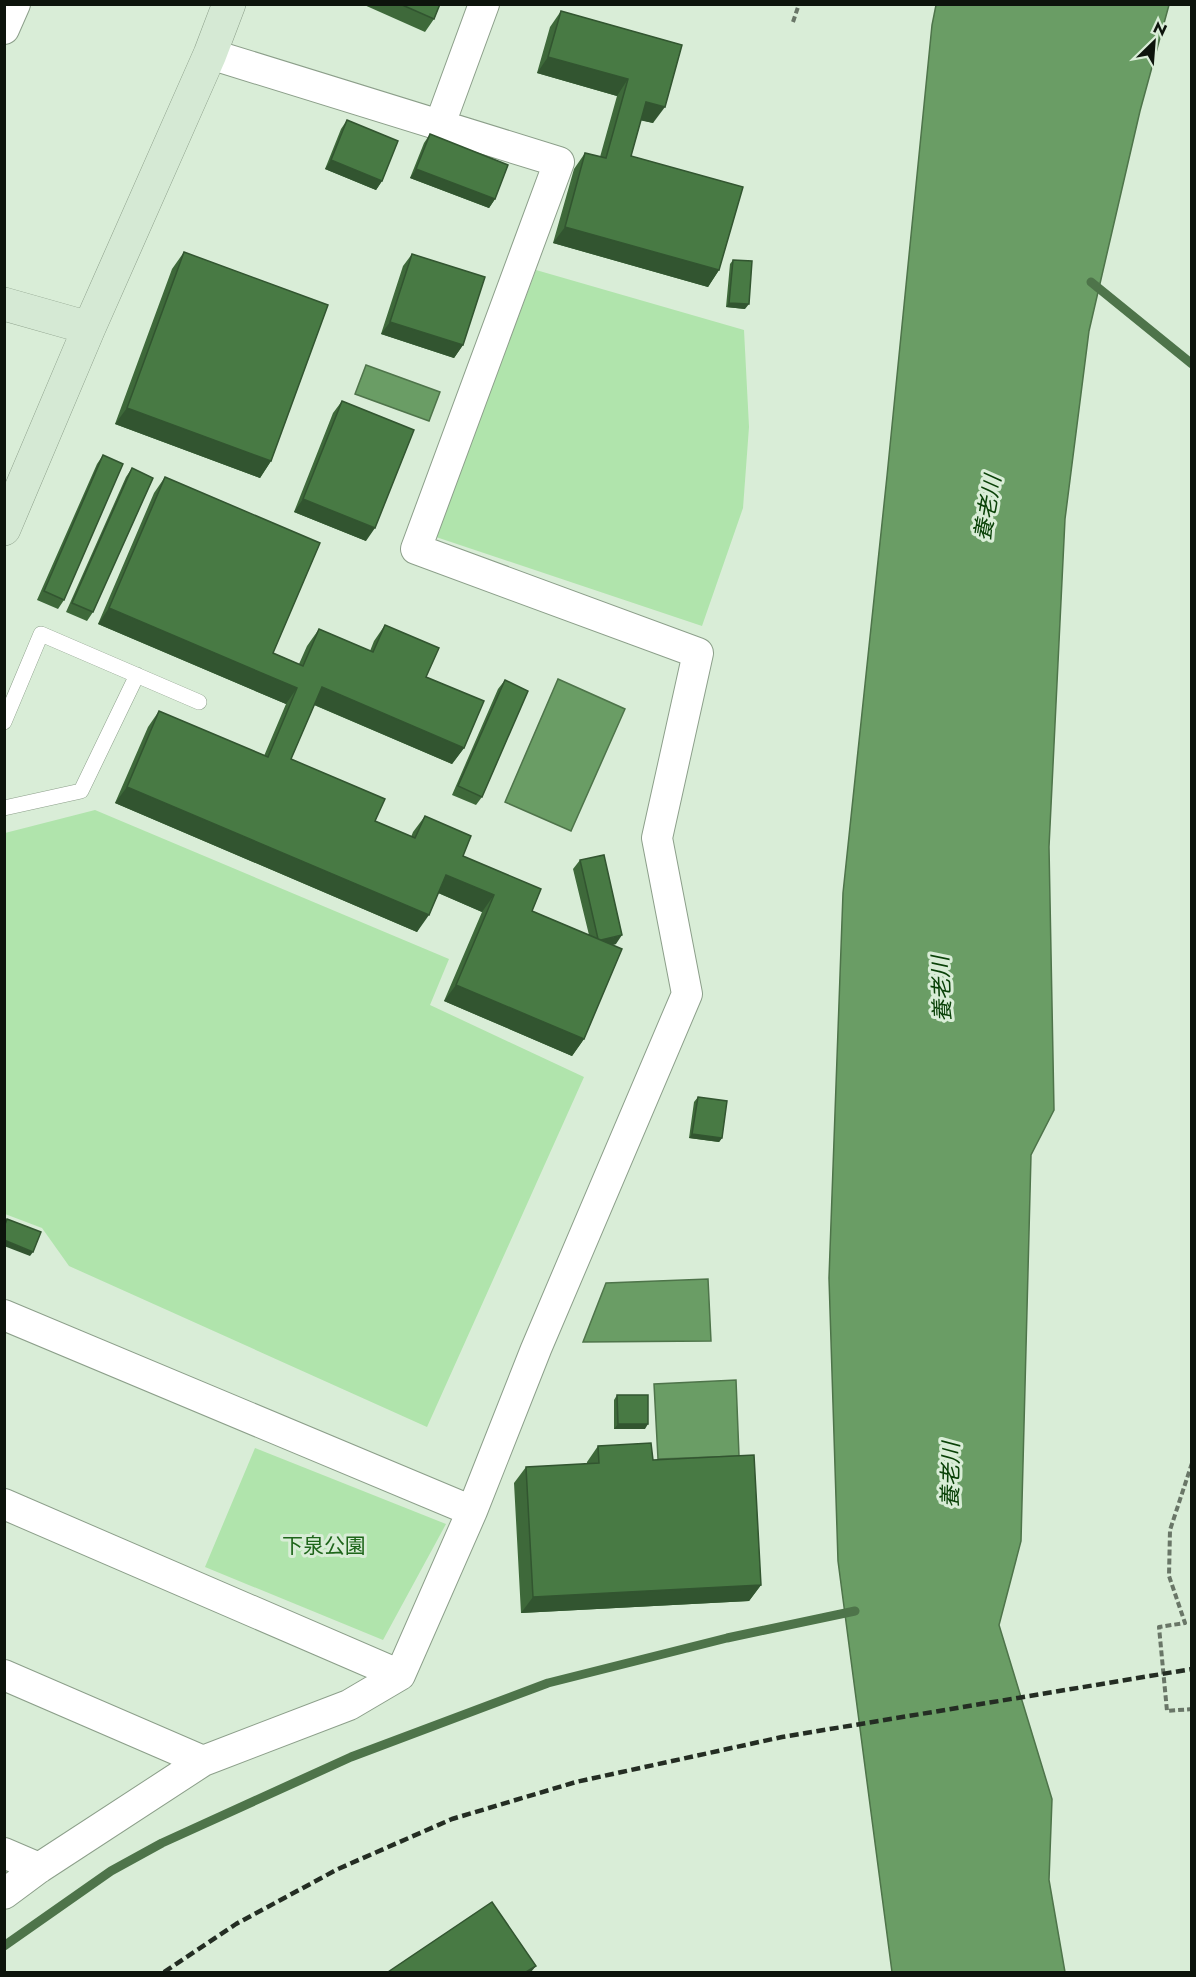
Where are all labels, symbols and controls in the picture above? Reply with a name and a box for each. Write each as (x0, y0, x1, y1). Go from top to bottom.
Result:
north arrow (1124, 12, 1184, 72)
text: N (1150, 16, 1171, 42)
water label: 養老川 (966, 471, 1009, 543)
water label: 養老川 (924, 953, 958, 1023)
water label: 養老川 (933, 1440, 967, 1508)
park label: 下泉公園 (282, 1531, 366, 1561)

